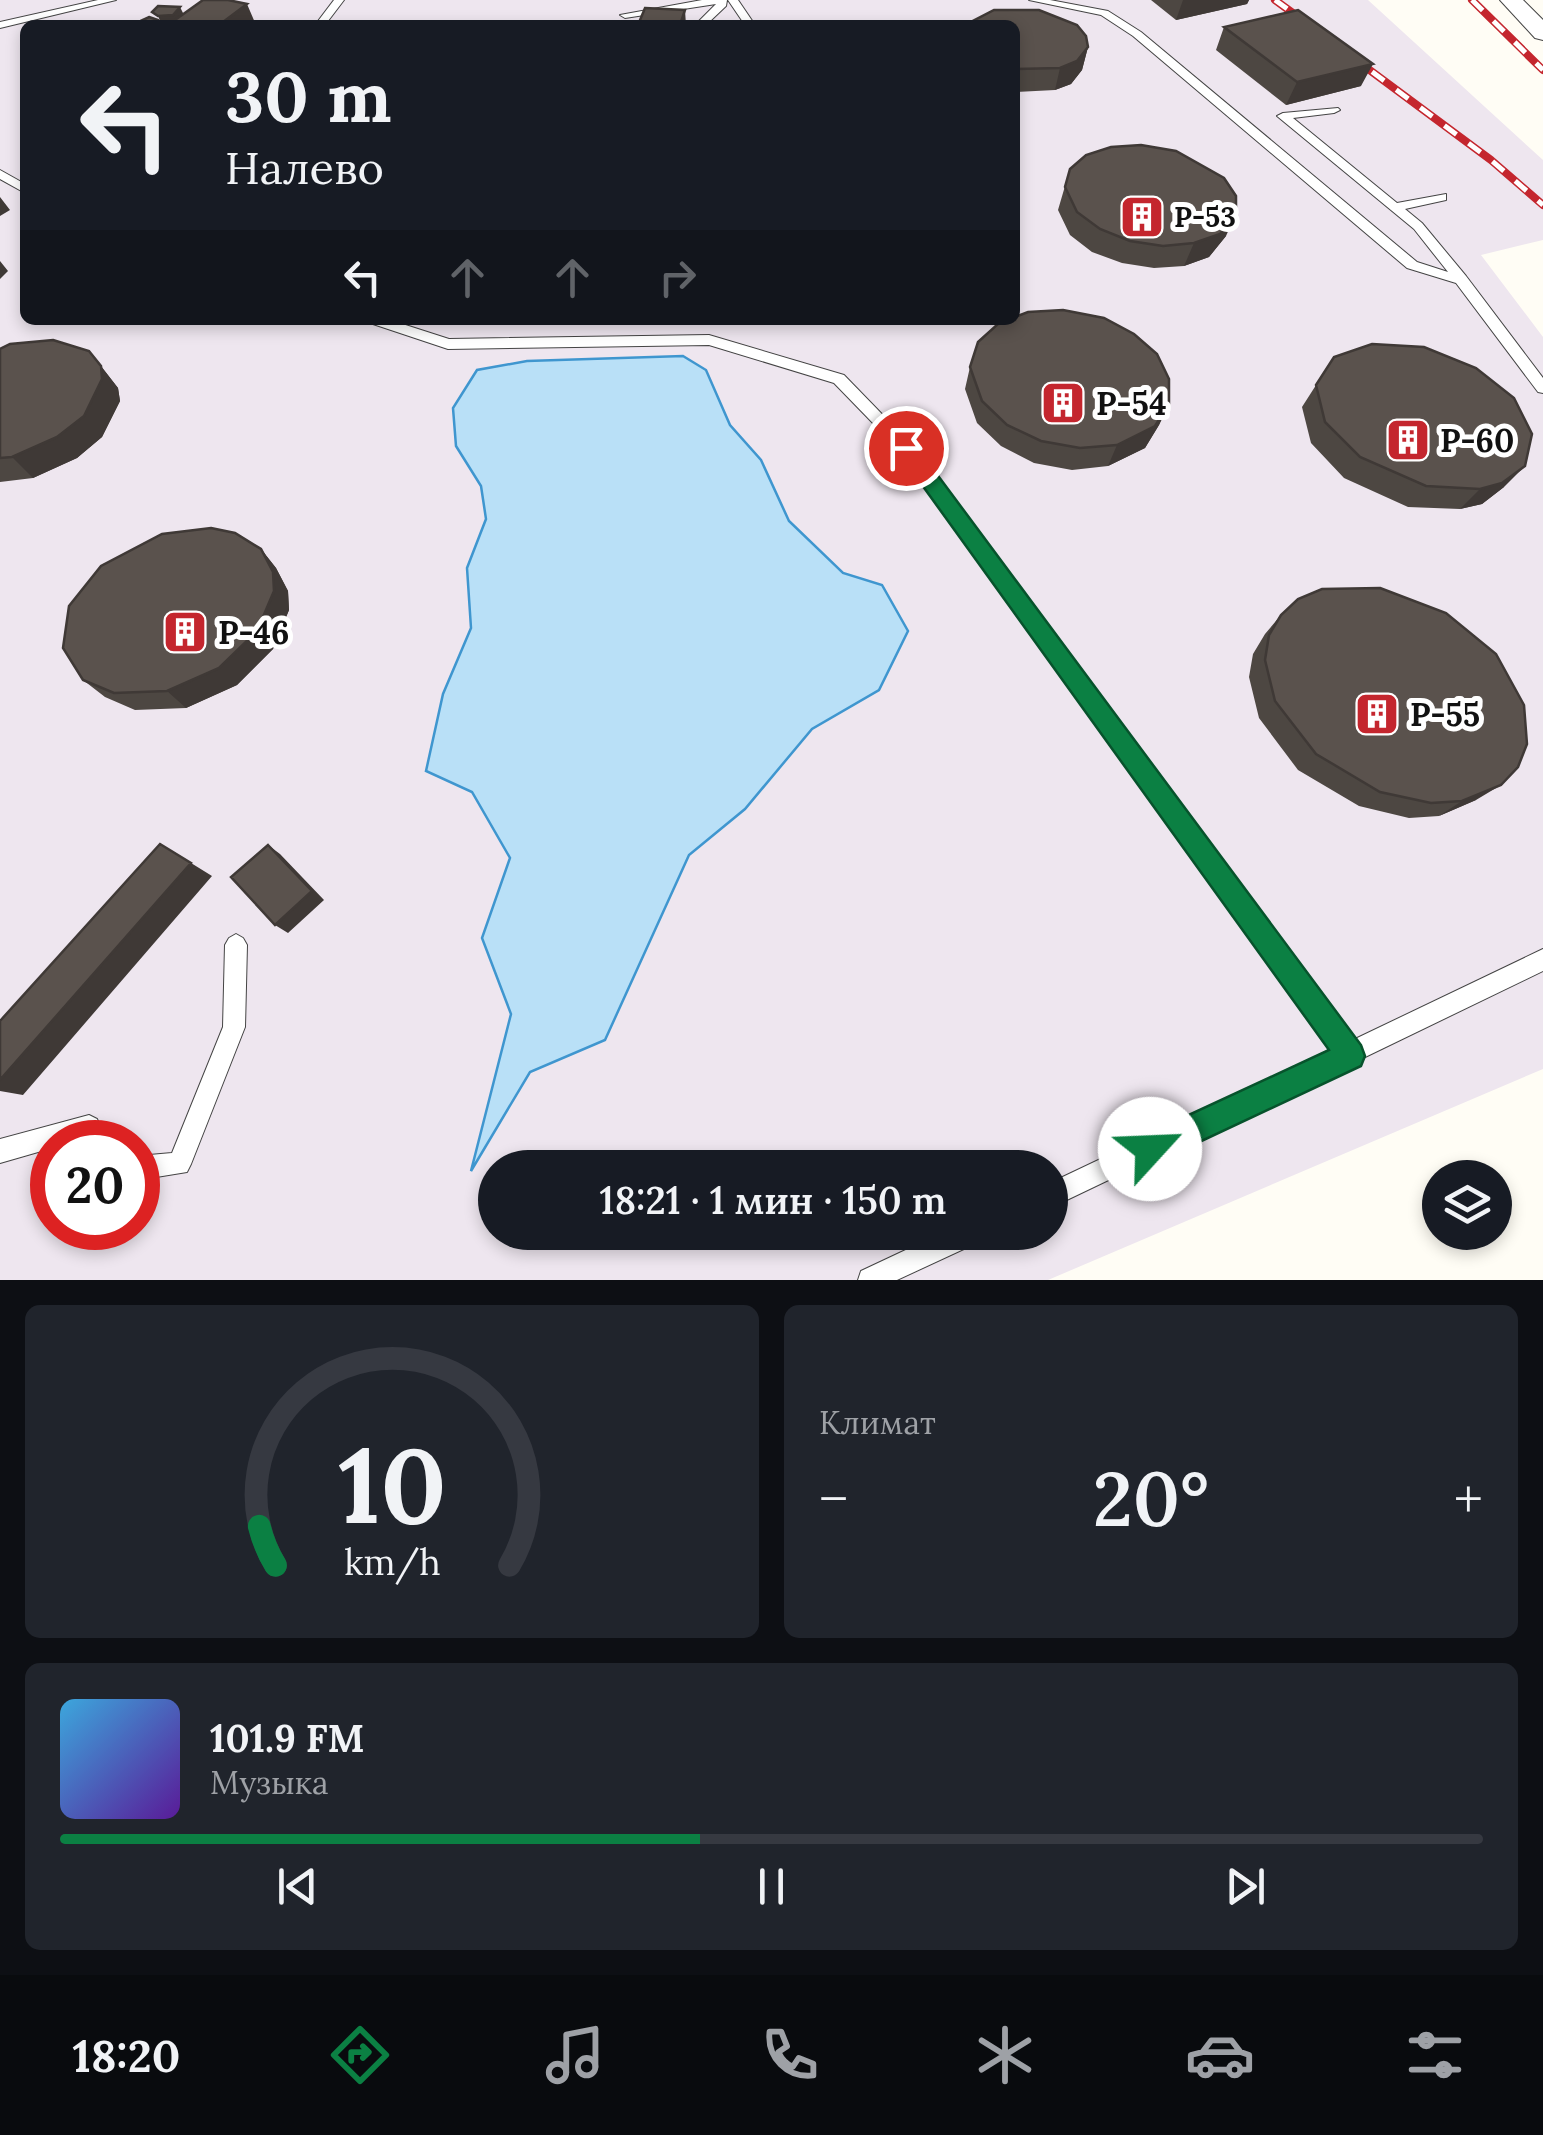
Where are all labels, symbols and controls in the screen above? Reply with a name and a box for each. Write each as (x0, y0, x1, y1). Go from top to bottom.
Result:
text: 30 m (225, 52, 392, 141)
icon: left (60, 60, 190, 190)
text: Налево (225, 139, 384, 196)
building icon: Р-53 (1119, 194, 1165, 240)
place label: Р-53 (1174, 199, 1236, 235)
icon: left (335, 250, 390, 305)
icon: ahead (440, 250, 495, 305)
icon: ahead (545, 250, 600, 305)
icon: right (650, 250, 705, 305)
building icon: Р-54 (1040, 380, 1086, 426)
place label: Р-54 (1096, 383, 1167, 424)
pin (864, 406, 949, 491)
building icon: Р-60 (1385, 417, 1431, 463)
place label: Р-60 (1440, 420, 1514, 461)
icon: arrive (879, 421, 934, 476)
building icon: Р-46 (162, 609, 208, 655)
place label: Р-46 (218, 612, 289, 653)
building icon: Р-55 (1354, 691, 1400, 737)
place label: Р-55 (1410, 694, 1480, 735)
position arrow (1098, 1097, 1202, 1201)
speed limit sign: 20 (30, 1120, 160, 1250)
map controls (1422, 1160, 1512, 1250)
button: layers (1422, 1160, 1512, 1250)
text: 18:21 · 1 мин · 150 m (600, 1176, 946, 1224)
text: Климат (819, 1402, 936, 1443)
text: 10 (338, 1418, 446, 1551)
text: 20° (1093, 1451, 1209, 1547)
text: − (819, 1464, 848, 1534)
text: + (1454, 1464, 1483, 1534)
text: km/h (344, 1539, 440, 1585)
text: 101.9 FM (210, 1714, 364, 1762)
text: Музыка (210, 1762, 328, 1803)
icon: previous (270, 1859, 325, 1914)
icon: pause (744, 1859, 799, 1914)
icon: next (1218, 1859, 1273, 1914)
icon: directions (325, 2020, 395, 2090)
icon: music (540, 2020, 610, 2090)
icon: phone (755, 2020, 825, 2090)
icon: climate (970, 2020, 1040, 2090)
icon: car (1185, 2020, 1255, 2090)
icon: filters (1400, 2020, 1470, 2090)
text: 18:20 (73, 2027, 180, 2084)

